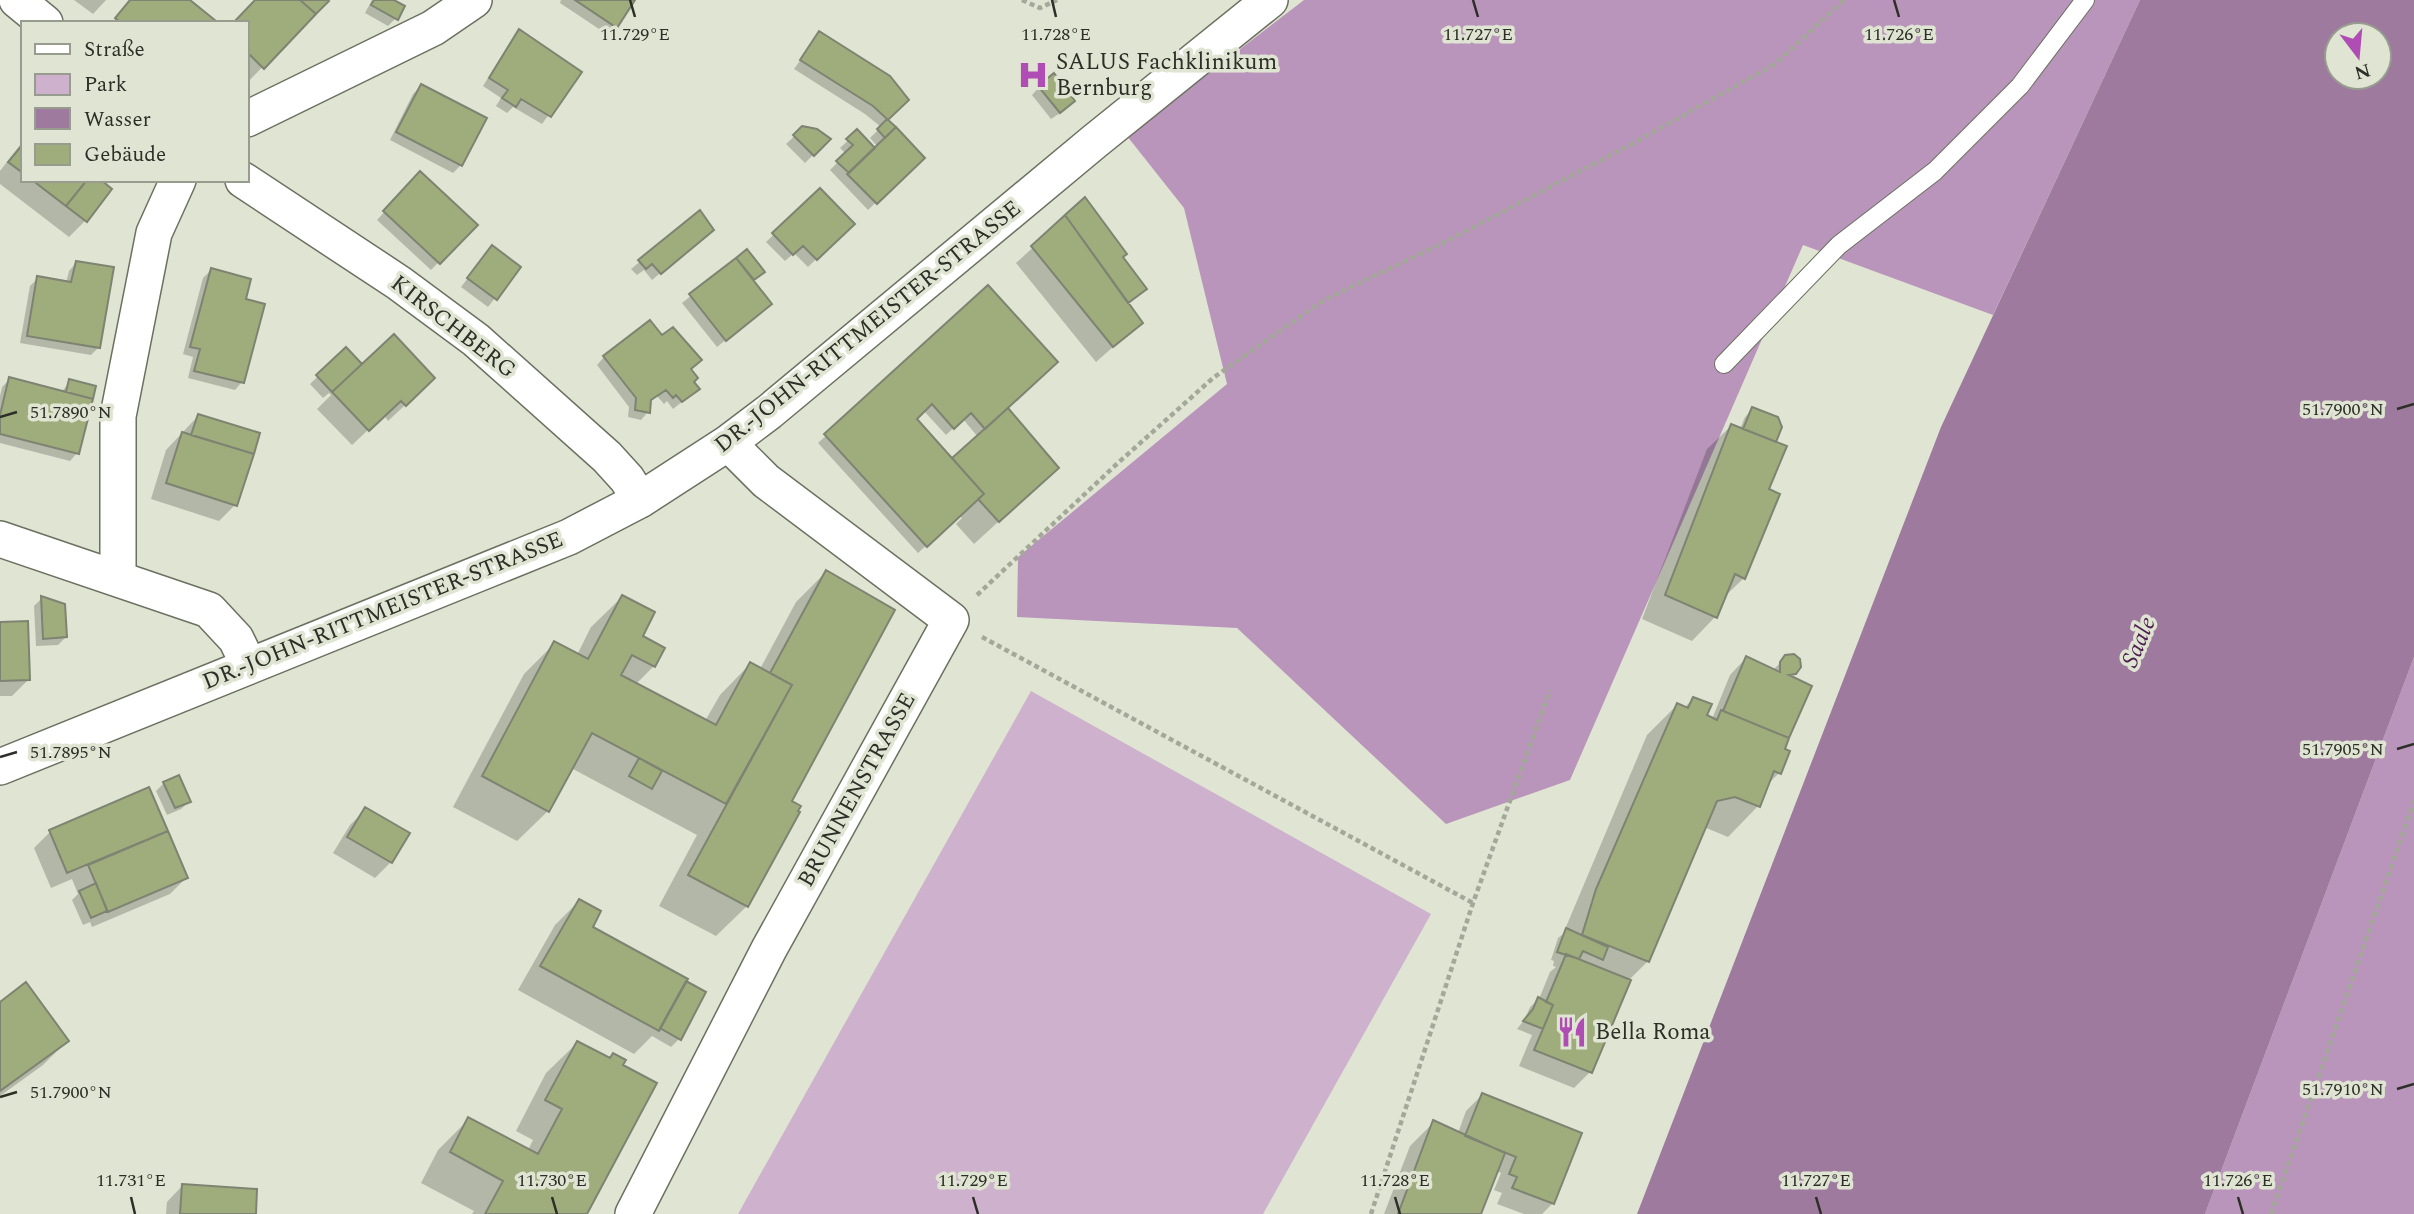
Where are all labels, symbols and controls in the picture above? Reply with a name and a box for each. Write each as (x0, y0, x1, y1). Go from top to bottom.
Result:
legend (21, 21, 248, 182)
text: 11.729°E (600, 21, 670, 48)
text: 11.728°E (1021, 21, 1091, 48)
text: 11.727°E (1443, 21, 1513, 48)
text: 11.726°E (1864, 21, 1934, 48)
north arrow (2323, 21, 2393, 91)
text: Straße (84, 34, 145, 66)
place label: SALUS Fachklinikum Bernburg (1056, 45, 1277, 106)
text: N (2351, 55, 2374, 87)
hospital icon: SALUS Fachklinikum Bernburg (1016, 58, 1050, 92)
text: Park (84, 69, 128, 101)
text: Wasser (84, 104, 151, 136)
text: Gebäude (84, 139, 166, 171)
street label: DR.-JOHN-RITTMEISTER-STRASSE (707, 192, 1029, 462)
street label: KIRSCHBERG (383, 267, 523, 387)
text: 51.7900°N (2302, 396, 2384, 423)
text: 51.7890°N (30, 399, 112, 426)
street label: DR.-JOHN-RITTMEISTER-STRASSE (197, 522, 569, 700)
water label: Saale (2112, 611, 2166, 673)
street label: BRUNNENSTRASSE (789, 686, 925, 894)
text: 51.7905°N (2302, 736, 2384, 763)
text: 51.7895°N (30, 739, 112, 766)
restaurant icon: Bella Roma (1555, 1015, 1589, 1049)
place label: Bella Roma (1595, 1015, 1711, 1050)
text: 51.7910°N (2302, 1076, 2384, 1103)
text: 51.7900°N (30, 1079, 112, 1106)
text: 11.731°E (96, 1167, 166, 1194)
text: 11.730°E (517, 1167, 587, 1194)
text: 11.729°E (938, 1167, 1008, 1194)
text: 11.728°E (1360, 1167, 1430, 1194)
text: 11.727°E (1781, 1167, 1851, 1194)
text: 11.726°E (2203, 1167, 2273, 1194)

